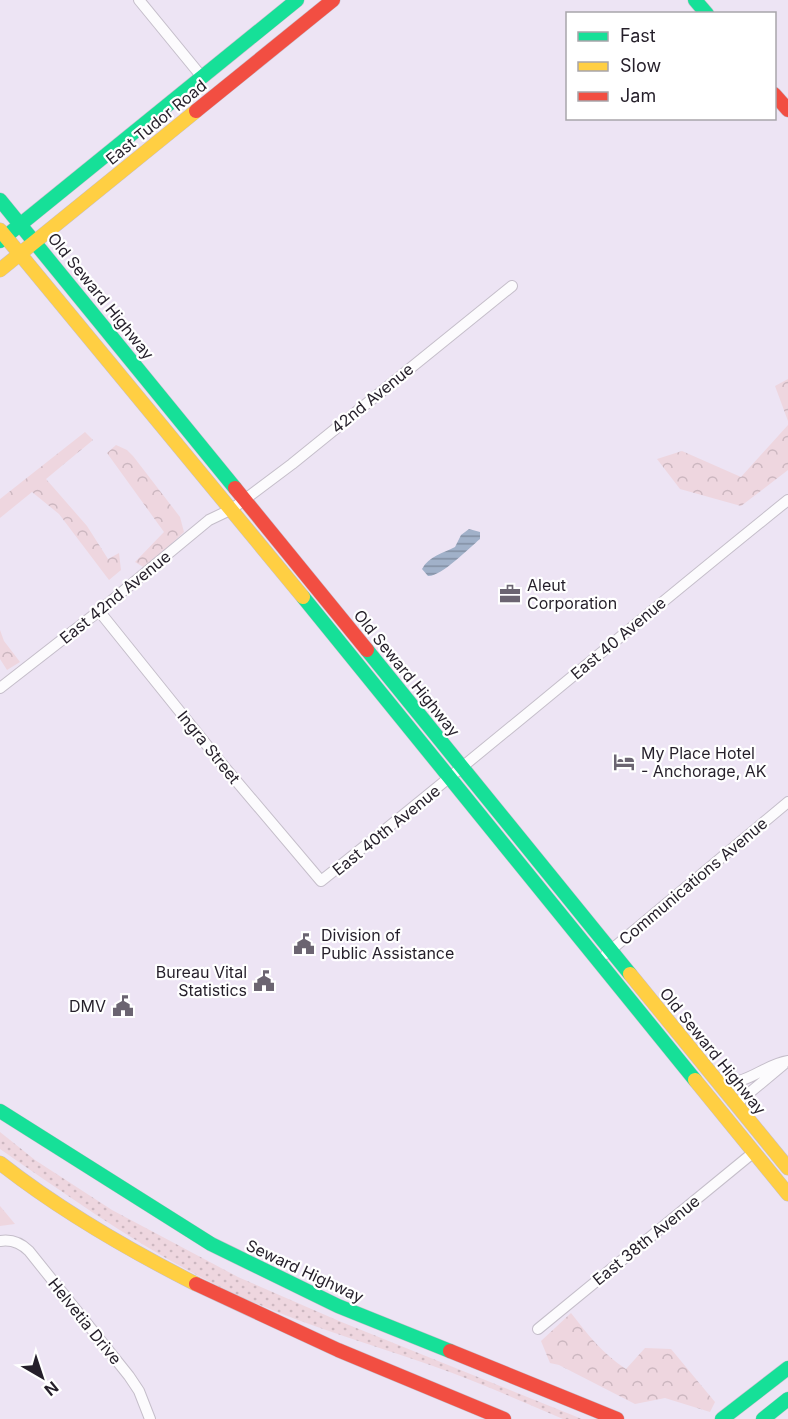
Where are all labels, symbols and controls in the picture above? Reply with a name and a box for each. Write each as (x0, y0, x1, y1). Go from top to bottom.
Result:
legend (566, 12, 776, 120)
text: Fast (620, 25, 656, 46)
text: Slow (620, 55, 661, 76)
street label: East Tudor Road (102, 75, 210, 169)
text: Jam (620, 85, 656, 106)
street label: Old Seward Highway (44, 228, 158, 364)
street label: 42nd Avenue (327, 359, 417, 437)
street label: East 42nd Avenue (56, 546, 174, 648)
place label: Aleut Corporation (527, 575, 617, 613)
office icon: Aleut Corporation (498, 582, 522, 606)
street label: East 40 Avenue (566, 592, 670, 684)
street label: Old Seward Highway (350, 605, 464, 741)
street label: Ingra Street (173, 706, 245, 788)
place label: My Place Hotel - Anchorage, AK (641, 743, 767, 781)
hotel icon: My Place Hotel - Anchorage, AK (612, 750, 636, 774)
street label: East 40th Avenue (328, 780, 444, 880)
street label: Communications Avenue (615, 813, 771, 949)
place label: Division of Public Assistance (321, 925, 454, 963)
public building icon: Division of Public Assistance (292, 932, 316, 956)
place label: Bureau Vital Statistics (156, 962, 247, 1000)
public building icon: Bureau Vital Statistics (252, 969, 276, 993)
street label: Old Seward Highway (656, 983, 770, 1119)
public building icon: DMV (111, 994, 135, 1018)
place label: DMV (69, 996, 106, 1016)
street label: East 38th Avenue (588, 1191, 704, 1289)
street label: Seward Highway (243, 1235, 367, 1307)
street label: Helvetia Drive (44, 1274, 126, 1368)
north arrow (12, 1347, 72, 1407)
text: N (40, 1377, 62, 1400)

